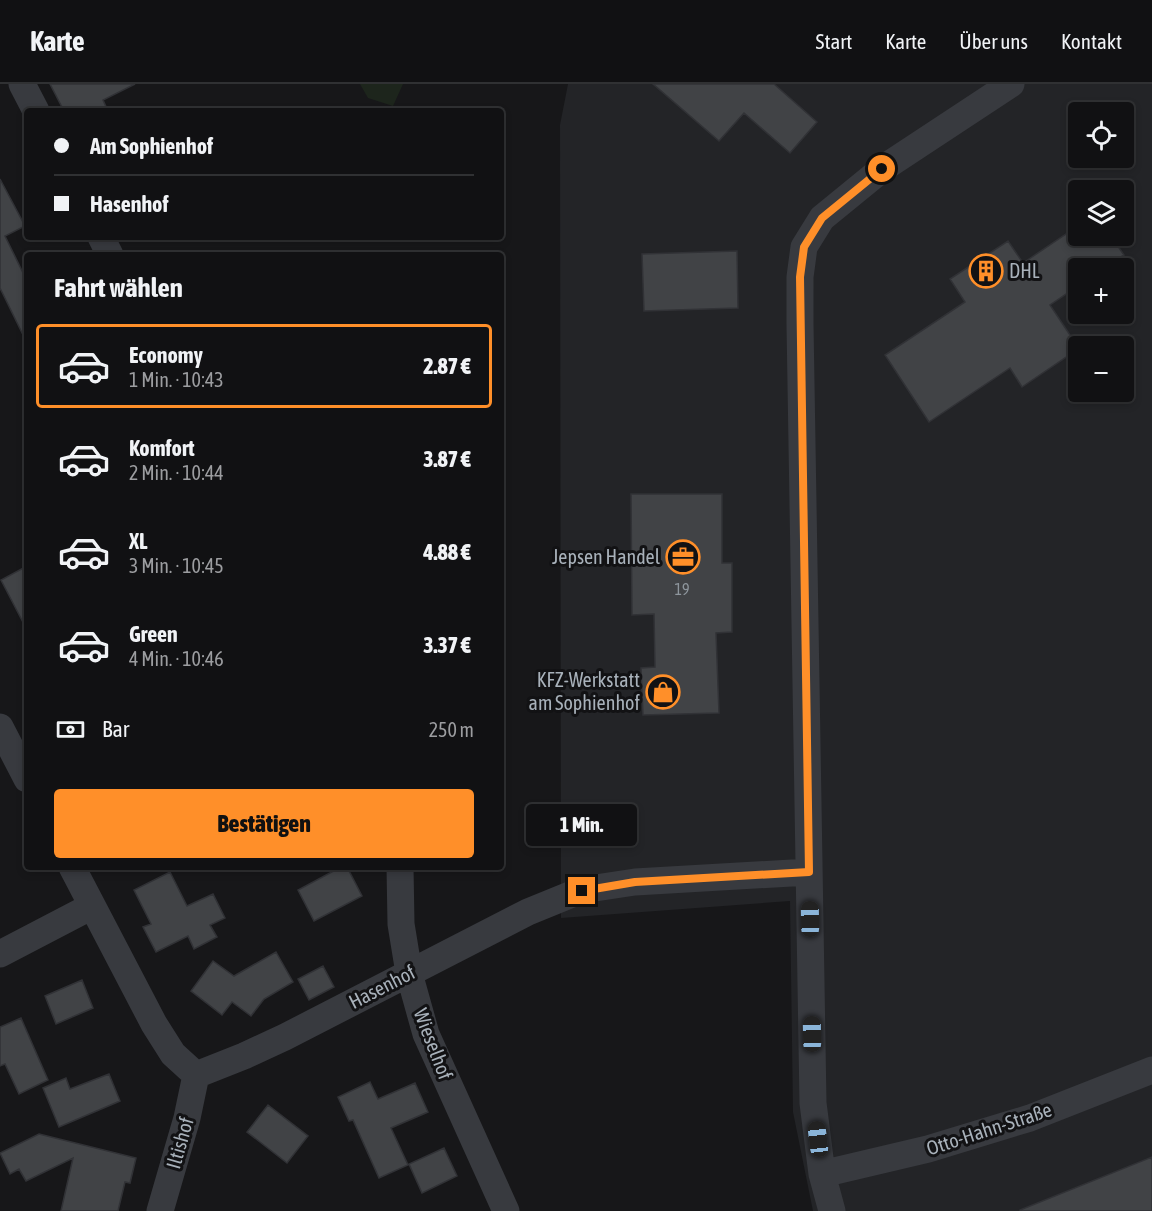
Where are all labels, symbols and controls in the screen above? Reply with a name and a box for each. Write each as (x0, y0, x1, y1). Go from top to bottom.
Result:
text: Karte (30, 25, 85, 57)
text: Start (816, 29, 852, 53)
text: Karte (885, 29, 926, 53)
text: Über uns (959, 29, 1028, 53)
text: Kontakt (1061, 29, 1122, 53)
map controls (1068, 102, 1134, 402)
button: locate (1068, 102, 1134, 168)
text: Am Sophienhof (90, 133, 213, 159)
route start (868, 155, 895, 182)
button: layers (1068, 180, 1134, 246)
text: Hasenhof (90, 191, 169, 217)
building icon: DHL (968, 253, 1004, 289)
button: + (1068, 258, 1134, 324)
place label: DHL (1009, 259, 1040, 282)
text: Fahrt wählen (54, 272, 183, 303)
button: − (1068, 336, 1134, 402)
icon: car (57, 339, 111, 393)
text: Economy (129, 342, 203, 368)
text: 2.87 € (423, 353, 471, 379)
text: 1 Min. · 10:43 (129, 368, 224, 391)
icon: car (57, 432, 111, 486)
text: Komfort (129, 435, 195, 461)
text: 3.87 € (423, 446, 471, 472)
text: 2 Min. · 10:44 (129, 461, 224, 484)
icon: car (57, 525, 111, 579)
text: XL (129, 528, 147, 554)
text: 4.88 € (423, 539, 471, 565)
office icon: Jepsen Handel (665, 539, 701, 575)
place label: Jepsen Handel (552, 545, 661, 568)
text: 3 Min. · 10:45 (129, 554, 224, 577)
house number: 19 (674, 580, 690, 598)
icon: car (57, 618, 111, 672)
text: Green (129, 621, 178, 647)
text: 3.37 € (423, 632, 471, 658)
text: 4 Min. · 10:46 (129, 647, 224, 670)
place label: KFZ-Werkstatt am Sophienhof (529, 668, 640, 714)
shop icon: KFZ-Werkstatt am Sophienhof (645, 674, 681, 710)
icon: cash (54, 713, 87, 746)
text: Bar (102, 716, 129, 742)
text: 250 m (429, 718, 474, 741)
button: Bestätigen (54, 789, 474, 858)
callout: 1 Min. (526, 804, 638, 846)
text: 1 Min. (560, 813, 603, 836)
route end (568, 877, 595, 904)
car (801, 901, 819, 937)
street label: Hasenhof (345, 960, 419, 1013)
street label: Wieselhof (409, 1005, 458, 1083)
car (803, 1016, 821, 1052)
street label: Otto-Hahn-Straße (923, 1097, 1054, 1160)
street label: Iltishof (161, 1114, 198, 1171)
car (807, 1120, 829, 1158)

